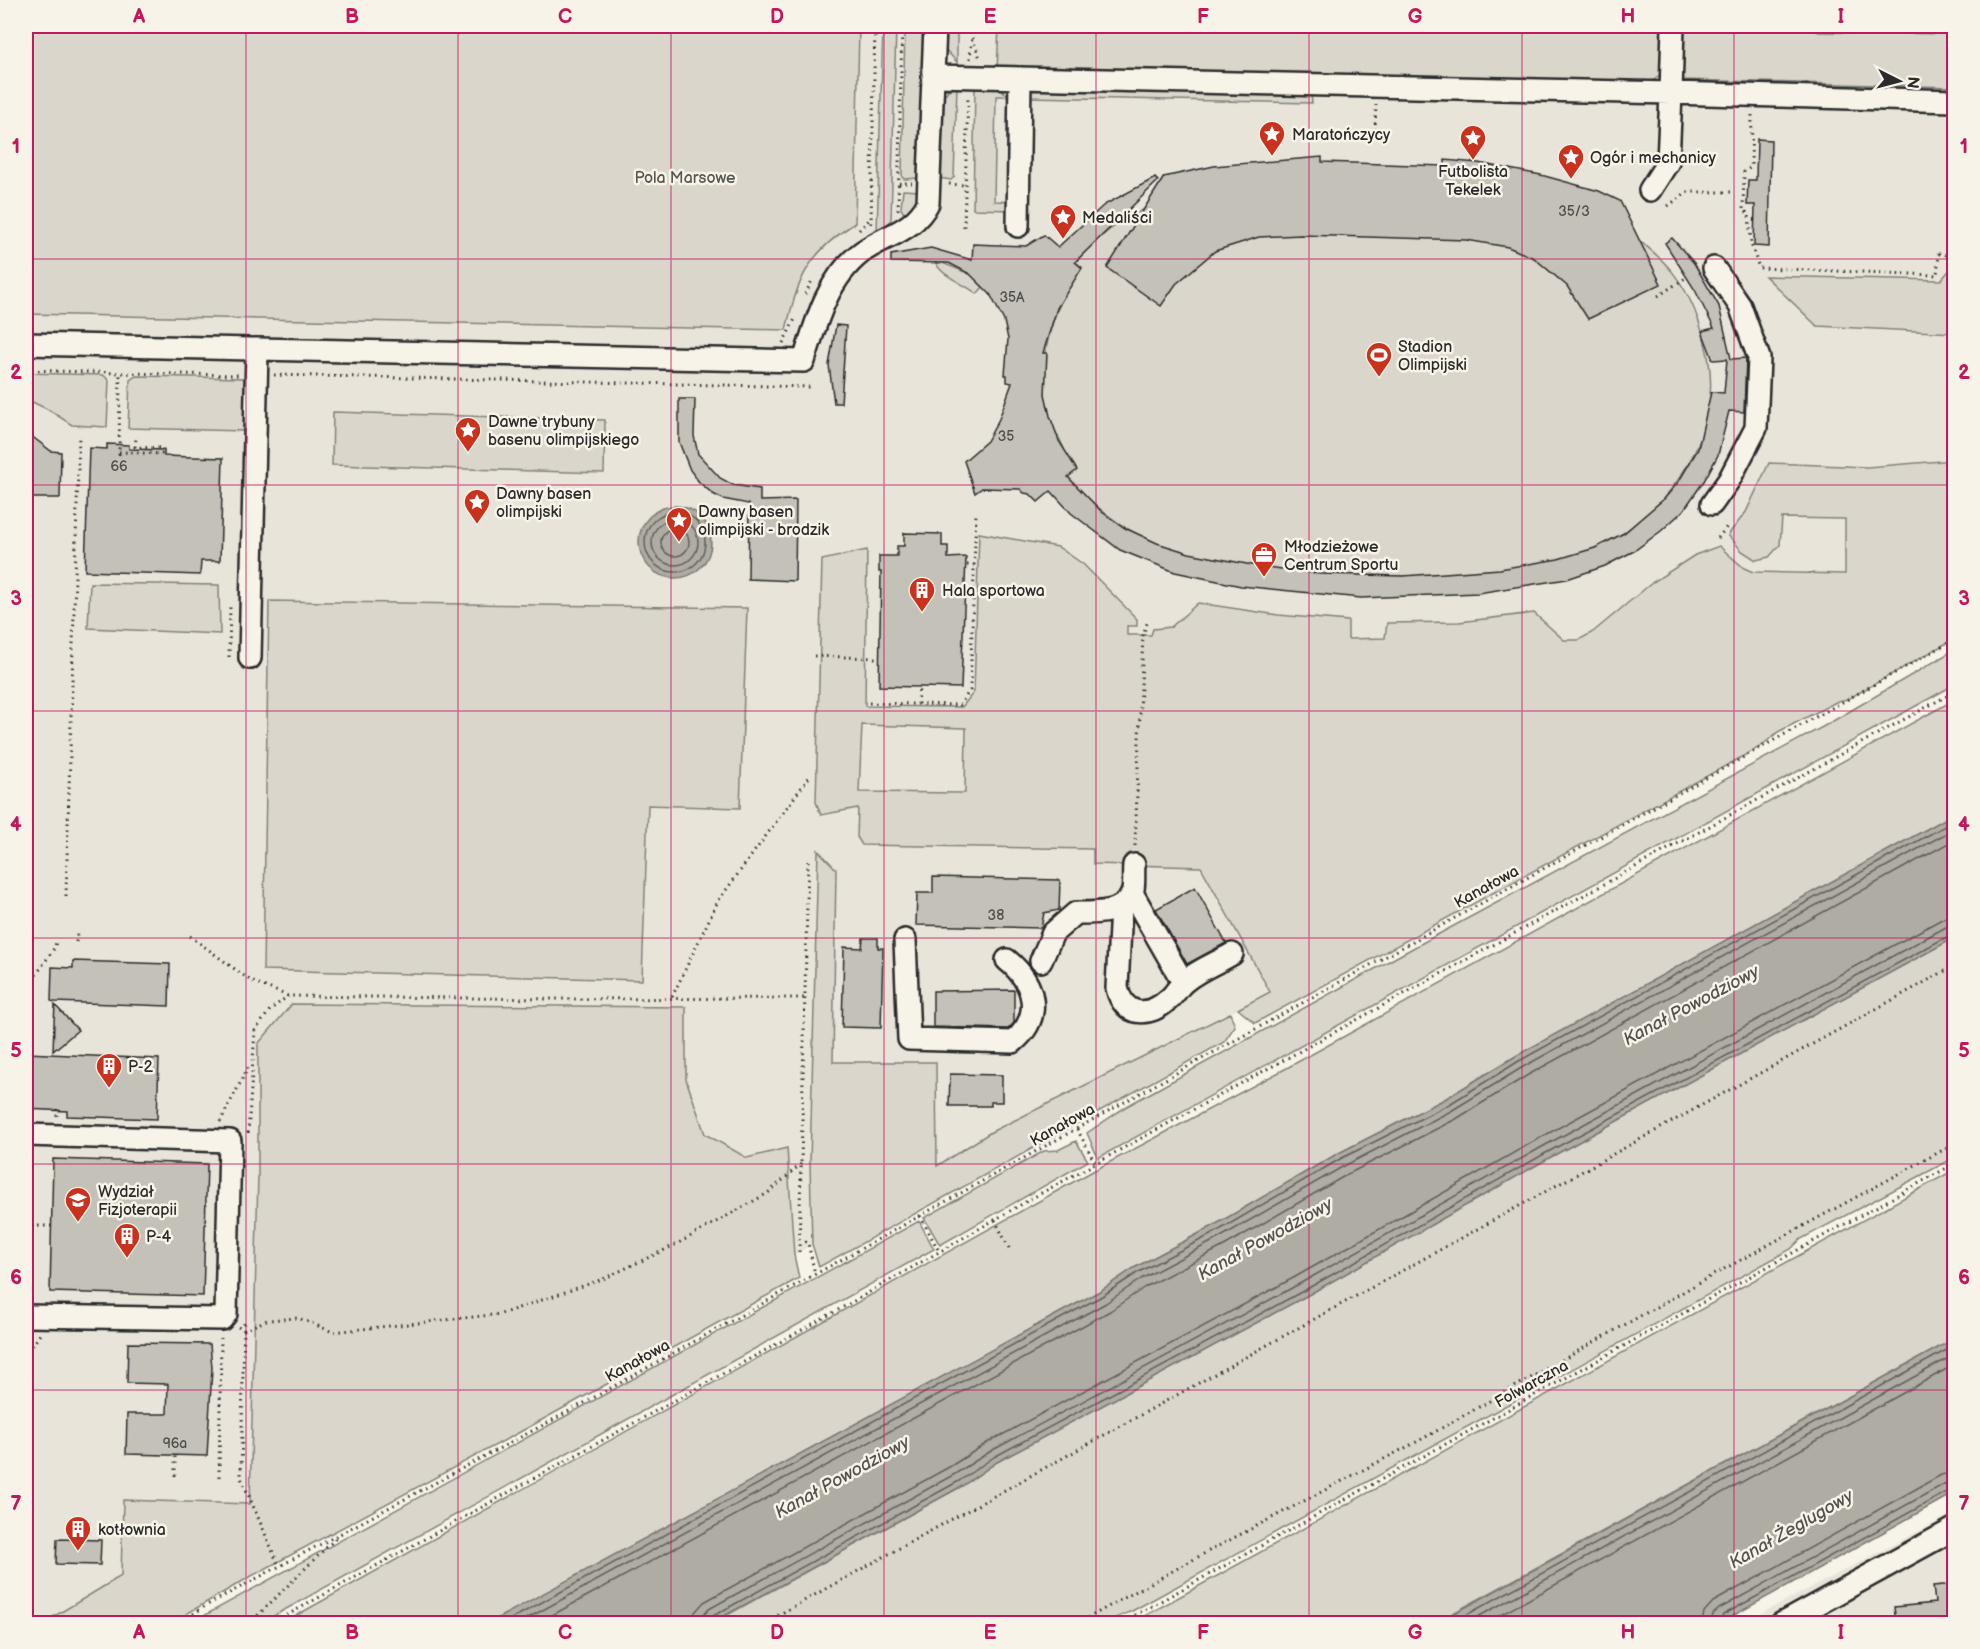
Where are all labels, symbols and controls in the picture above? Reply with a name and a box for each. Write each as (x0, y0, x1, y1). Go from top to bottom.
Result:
text: A (132, 5, 146, 29)
text: B (345, 5, 359, 29)
text: C (558, 5, 572, 29)
text: D (770, 5, 784, 29)
text: E (984, 5, 997, 29)
text: F (1197, 5, 1209, 29)
text: G (1408, 5, 1423, 29)
text: H (1621, 5, 1635, 29)
text: I (1838, 5, 1844, 29)
north arrow (1869, 51, 1929, 111)
text: N (1902, 75, 1923, 89)
place icon: Maratończycy (1257, 119, 1287, 157)
place icon: Futbolista Tekelek (1458, 123, 1488, 161)
place label: Maratończycy (1292, 126, 1391, 145)
text: 1 (12, 135, 20, 159)
text: 1 (1960, 135, 1968, 159)
place icon: Ogór i mechanicy (1556, 142, 1586, 180)
place label: Ogór i mechanicy (1590, 149, 1717, 168)
place label: Futbolista Tekelek (1438, 163, 1508, 200)
park label: Pola Marsowe (634, 169, 736, 188)
place icon: Medaliści (1048, 202, 1078, 240)
house number: 35/3 (1558, 203, 1590, 220)
place label: Medaliści (1082, 209, 1152, 228)
house number: 35A (999, 289, 1025, 306)
place label: Stadion Olimpijski (1398, 338, 1467, 375)
sports icon: Stadion Olimpijski (1364, 340, 1394, 378)
text: 2 (10, 361, 22, 385)
text: 2 (1958, 361, 1970, 385)
place label: Dawne trybuny basenu olimpijskiego (488, 413, 639, 450)
place icon: Dawne trybuny basenu olimpijskiego (453, 415, 483, 453)
house number: 35 (998, 428, 1014, 445)
house number: 66 (110, 458, 128, 475)
place label: Dawny basen olimpijski (496, 485, 591, 522)
place icon: Dawny basen olimpijski (462, 487, 492, 525)
place label: Dawny basen olimpijski - brodzik (698, 503, 829, 540)
place icon: Dawny basen olimpijski - brodzik (664, 505, 694, 543)
place label: Młodzieżowe Centrum Sportu (1284, 538, 1398, 575)
office icon: Młodzieżowe Centrum Sportu (1249, 540, 1279, 578)
building icon: Hala sportowa (907, 575, 937, 613)
place label: Hala sportowa (942, 582, 1045, 601)
text: 3 (10, 587, 22, 611)
text: 3 (1958, 587, 1970, 611)
text: 4 (10, 813, 22, 837)
text: 4 (1958, 813, 1970, 837)
street label: Kanałowa (1451, 862, 1522, 913)
house number: 38 (988, 907, 1004, 924)
water label: Kanał Powodziowy (1620, 960, 1764, 1050)
text: 5 (10, 1039, 22, 1063)
text: 5 (1958, 1039, 1970, 1063)
building icon: P-2 (94, 1051, 124, 1089)
place label: P-2 (128, 1058, 154, 1077)
street label: Kanałowa (1027, 1100, 1098, 1151)
place label: Wydział Fizjoterapii (98, 1183, 177, 1220)
school or university icon: Wydział Fizjoterapii (63, 1185, 93, 1223)
water label: Kanał Powodziowy (1194, 1193, 1337, 1285)
building icon: P-4 (112, 1221, 142, 1259)
place label: P-4 (146, 1228, 172, 1247)
text: 6 (10, 1266, 22, 1290)
text: 6 (1958, 1266, 1970, 1290)
street label: Kanałowa (602, 1336, 673, 1387)
street label: Folwarczna (1492, 1356, 1572, 1412)
water label: Kanał Powodziowy (771, 1431, 914, 1523)
house number: 96a (163, 1435, 187, 1452)
water label: Kanał Żeglugowy (1725, 1484, 1858, 1573)
text: 7 (10, 1492, 22, 1516)
text: 7 (1958, 1492, 1970, 1516)
building icon: kotłownia (63, 1514, 93, 1552)
place label: kotłownia (98, 1521, 166, 1540)
text: A (132, 1621, 146, 1645)
text: B (345, 1621, 359, 1645)
text: C (558, 1621, 572, 1645)
text: D (770, 1621, 784, 1645)
text: E (984, 1621, 997, 1645)
text: F (1197, 1621, 1209, 1645)
text: G (1408, 1621, 1423, 1645)
text: H (1621, 1621, 1635, 1645)
text: I (1838, 1621, 1844, 1645)

